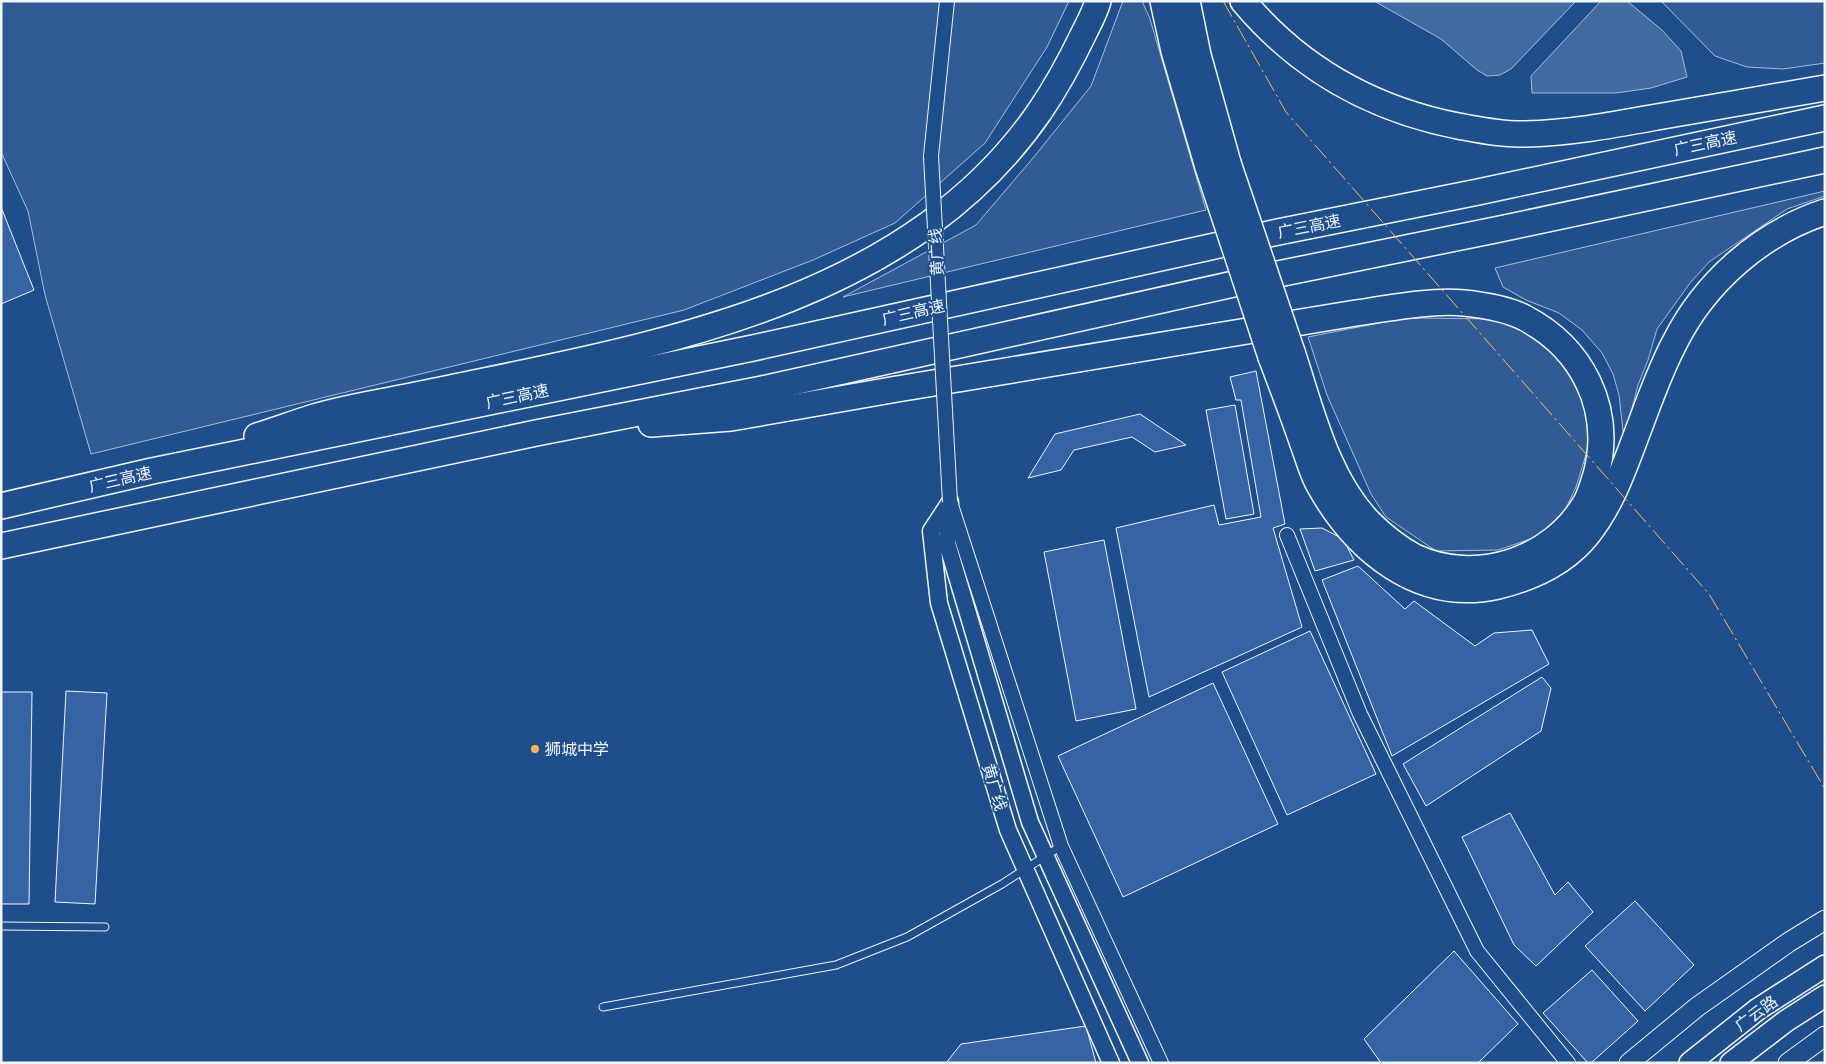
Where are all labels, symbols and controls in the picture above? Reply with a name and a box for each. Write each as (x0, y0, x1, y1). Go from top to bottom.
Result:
street label: 广三高速 (1672, 129, 1739, 160)
street label: 广三高速 (1276, 212, 1343, 243)
street label: 黄广线 (927, 227, 948, 276)
street label: 广三高速 (880, 297, 947, 330)
street label: 广三高速 (484, 382, 551, 413)
street label: 广三高速 (87, 464, 154, 497)
place label: 狮城中学 (545, 741, 609, 760)
marker: 狮城中学 (529, 743, 541, 755)
street label: 黄广线 (977, 762, 1010, 813)
street label: 广云路 (1732, 992, 1782, 1036)

